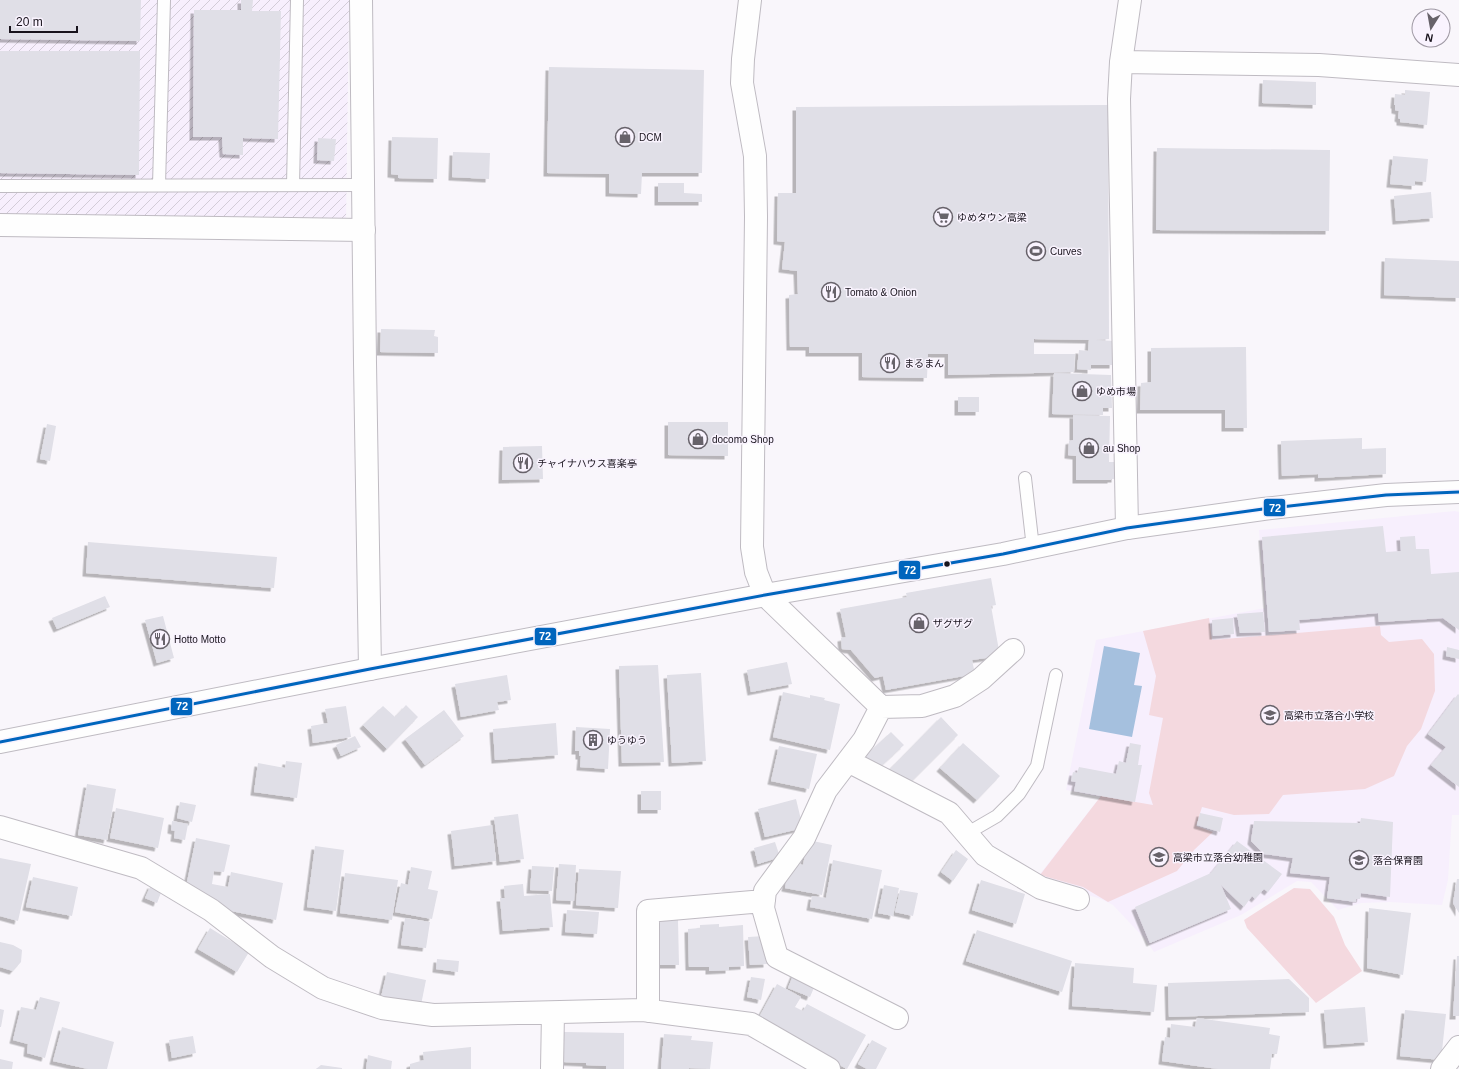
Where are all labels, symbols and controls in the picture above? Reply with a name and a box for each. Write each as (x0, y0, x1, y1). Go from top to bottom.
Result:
scale bar (10, 8, 77, 34)
north arrow (1411, 8, 1451, 48)
text: 20 m (16, 15, 43, 29)
text: N (1424, 31, 1434, 44)
shop icon: DCM (614, 126, 636, 148)
place label: DCM (639, 132, 662, 143)
supermarket icon: ゆめタウン高梁 (932, 206, 954, 228)
place label: ゆめタウン高梁 (957, 212, 1027, 223)
sports icon: Curves (1025, 240, 1047, 262)
place label: Curves (1050, 246, 1082, 257)
restaurant icon: Tomato & Onion (820, 281, 842, 303)
place label: Tomato & Onion (845, 287, 917, 298)
restaurant icon: まるまん (879, 352, 901, 374)
place label: まるまん (904, 358, 944, 369)
shop icon: ゆめ市場 (1071, 380, 1093, 402)
place label: ゆめ市場 (1096, 386, 1136, 397)
shop icon: docomo Shop (687, 428, 709, 450)
place label: docomo Shop (712, 434, 774, 445)
shop icon: au Shop (1078, 437, 1100, 459)
place label: au Shop (1103, 443, 1141, 454)
restaurant icon: チャイナハウス喜楽亭 (512, 452, 534, 474)
place label: チャイナハウス喜楽亭 (537, 458, 637, 469)
line badge: 72 (1263, 498, 1286, 517)
text: 72 (1269, 502, 1281, 514)
unlabelled marker (942, 559, 952, 569)
line badge: 72 (898, 560, 921, 580)
text: 72 (904, 564, 916, 576)
shop icon: ザグザグ (908, 612, 930, 634)
place label: ザグザグ (933, 618, 973, 629)
line badge: 72 (534, 627, 557, 646)
restaurant icon: Hotto Motto (149, 628, 171, 650)
text: 72 (539, 630, 551, 642)
place label: Hotto Motto (174, 634, 226, 645)
line badge: 72 (170, 697, 193, 716)
text: 72 (176, 700, 188, 712)
school or university icon: 高梁市立落合小学校 (1259, 704, 1281, 726)
place label: 高梁市立落合小学校 (1284, 710, 1374, 721)
building icon: ゆうゆう (582, 729, 604, 751)
place label: ゆうゆう (607, 735, 647, 746)
school or university icon: 高梁市立落合幼稚園 (1148, 846, 1170, 868)
school or university icon: 落合保育園 (1348, 849, 1370, 871)
place label: 高梁市立落合幼稚園 (1173, 852, 1263, 863)
place label: 落合保育園 (1373, 855, 1423, 866)

